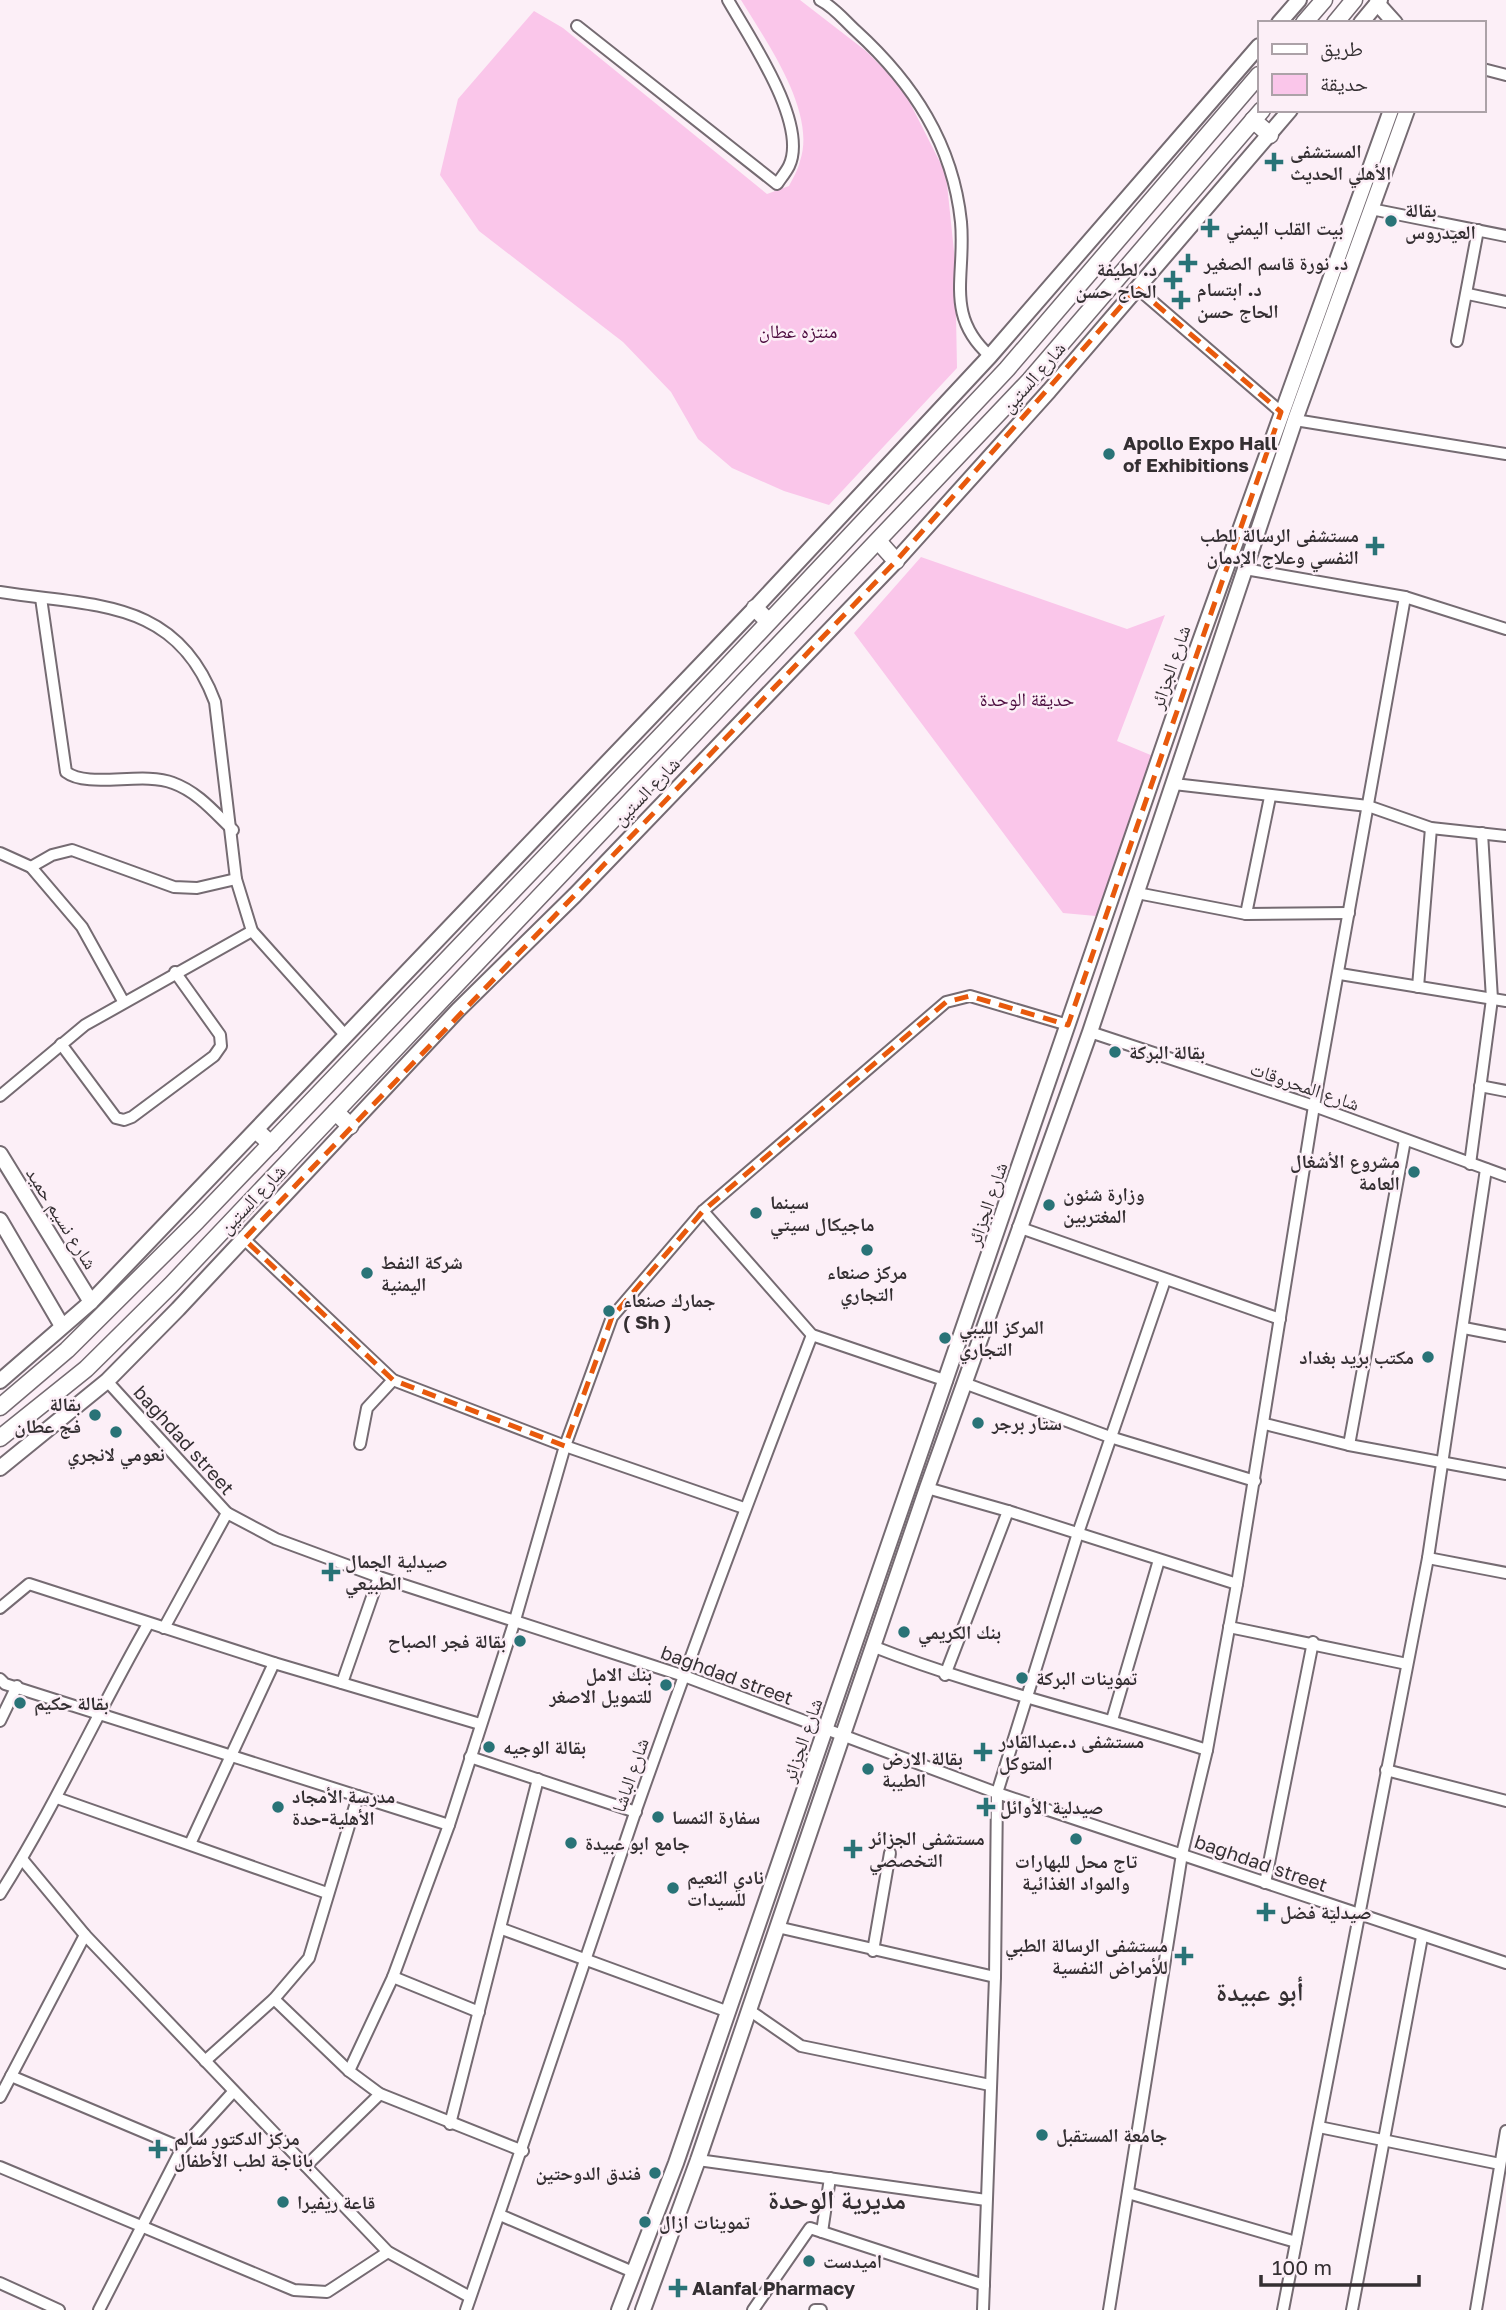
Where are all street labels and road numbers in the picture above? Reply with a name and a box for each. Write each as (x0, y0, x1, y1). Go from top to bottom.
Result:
street label: شارع الستين (995, 336, 1071, 418)
street label: شارع الجزائر (1144, 622, 1196, 713)
street label: شارع الستين (607, 751, 685, 831)
street label: شارع المحروقات (1247, 1056, 1363, 1116)
street label: شارع الستين (214, 1159, 290, 1239)
street label: شارع الجزائر (961, 1159, 1013, 1250)
street label: شارع نسيم حميد (20, 1162, 103, 1274)
street label: baghdad street (129, 1380, 239, 1499)
street label: baghdad street (658, 1640, 797, 1709)
street label: شارع الجزائر (776, 1695, 828, 1786)
street label: شارع الباشا (606, 1735, 654, 1815)
street label: baghdad street (1192, 1829, 1331, 1896)

